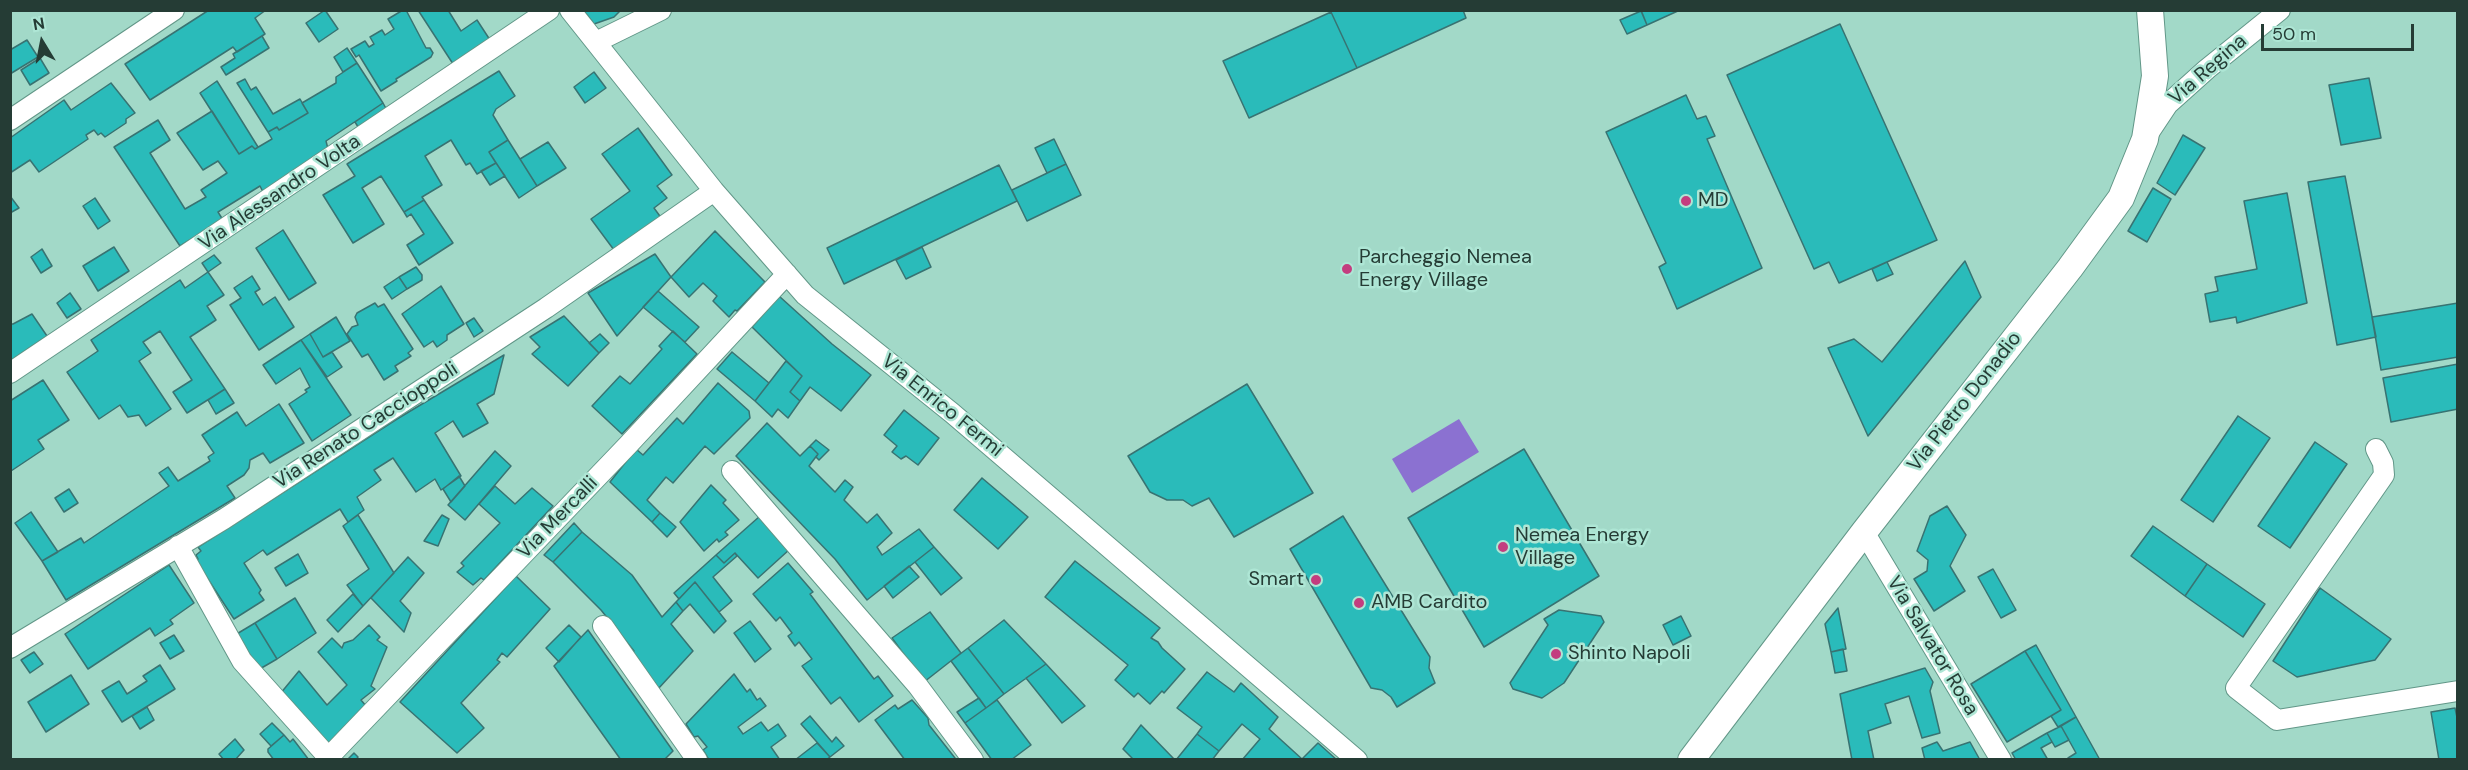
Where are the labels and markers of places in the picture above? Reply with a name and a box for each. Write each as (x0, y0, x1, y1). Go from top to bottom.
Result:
place label: MD (1698, 189, 1729, 213)
marker: MD (1679, 194, 1693, 208)
place label: Parcheggio Nemea Energy Village (1359, 246, 1532, 293)
marker: Parcheggio Nemea Energy Village (1340, 262, 1354, 276)
place label: Nemea Energy Village (1515, 524, 1649, 571)
marker: Nemea Energy Village (1496, 540, 1510, 554)
place label: Smart (1248, 568, 1304, 592)
marker: Smart (1309, 573, 1323, 587)
place label: AMB Cardito (1371, 591, 1487, 615)
marker: AMB Cardito (1352, 596, 1366, 610)
place label: Shinto Napoli (1568, 642, 1690, 666)
marker: Shinto Napoli (1549, 647, 1563, 661)

